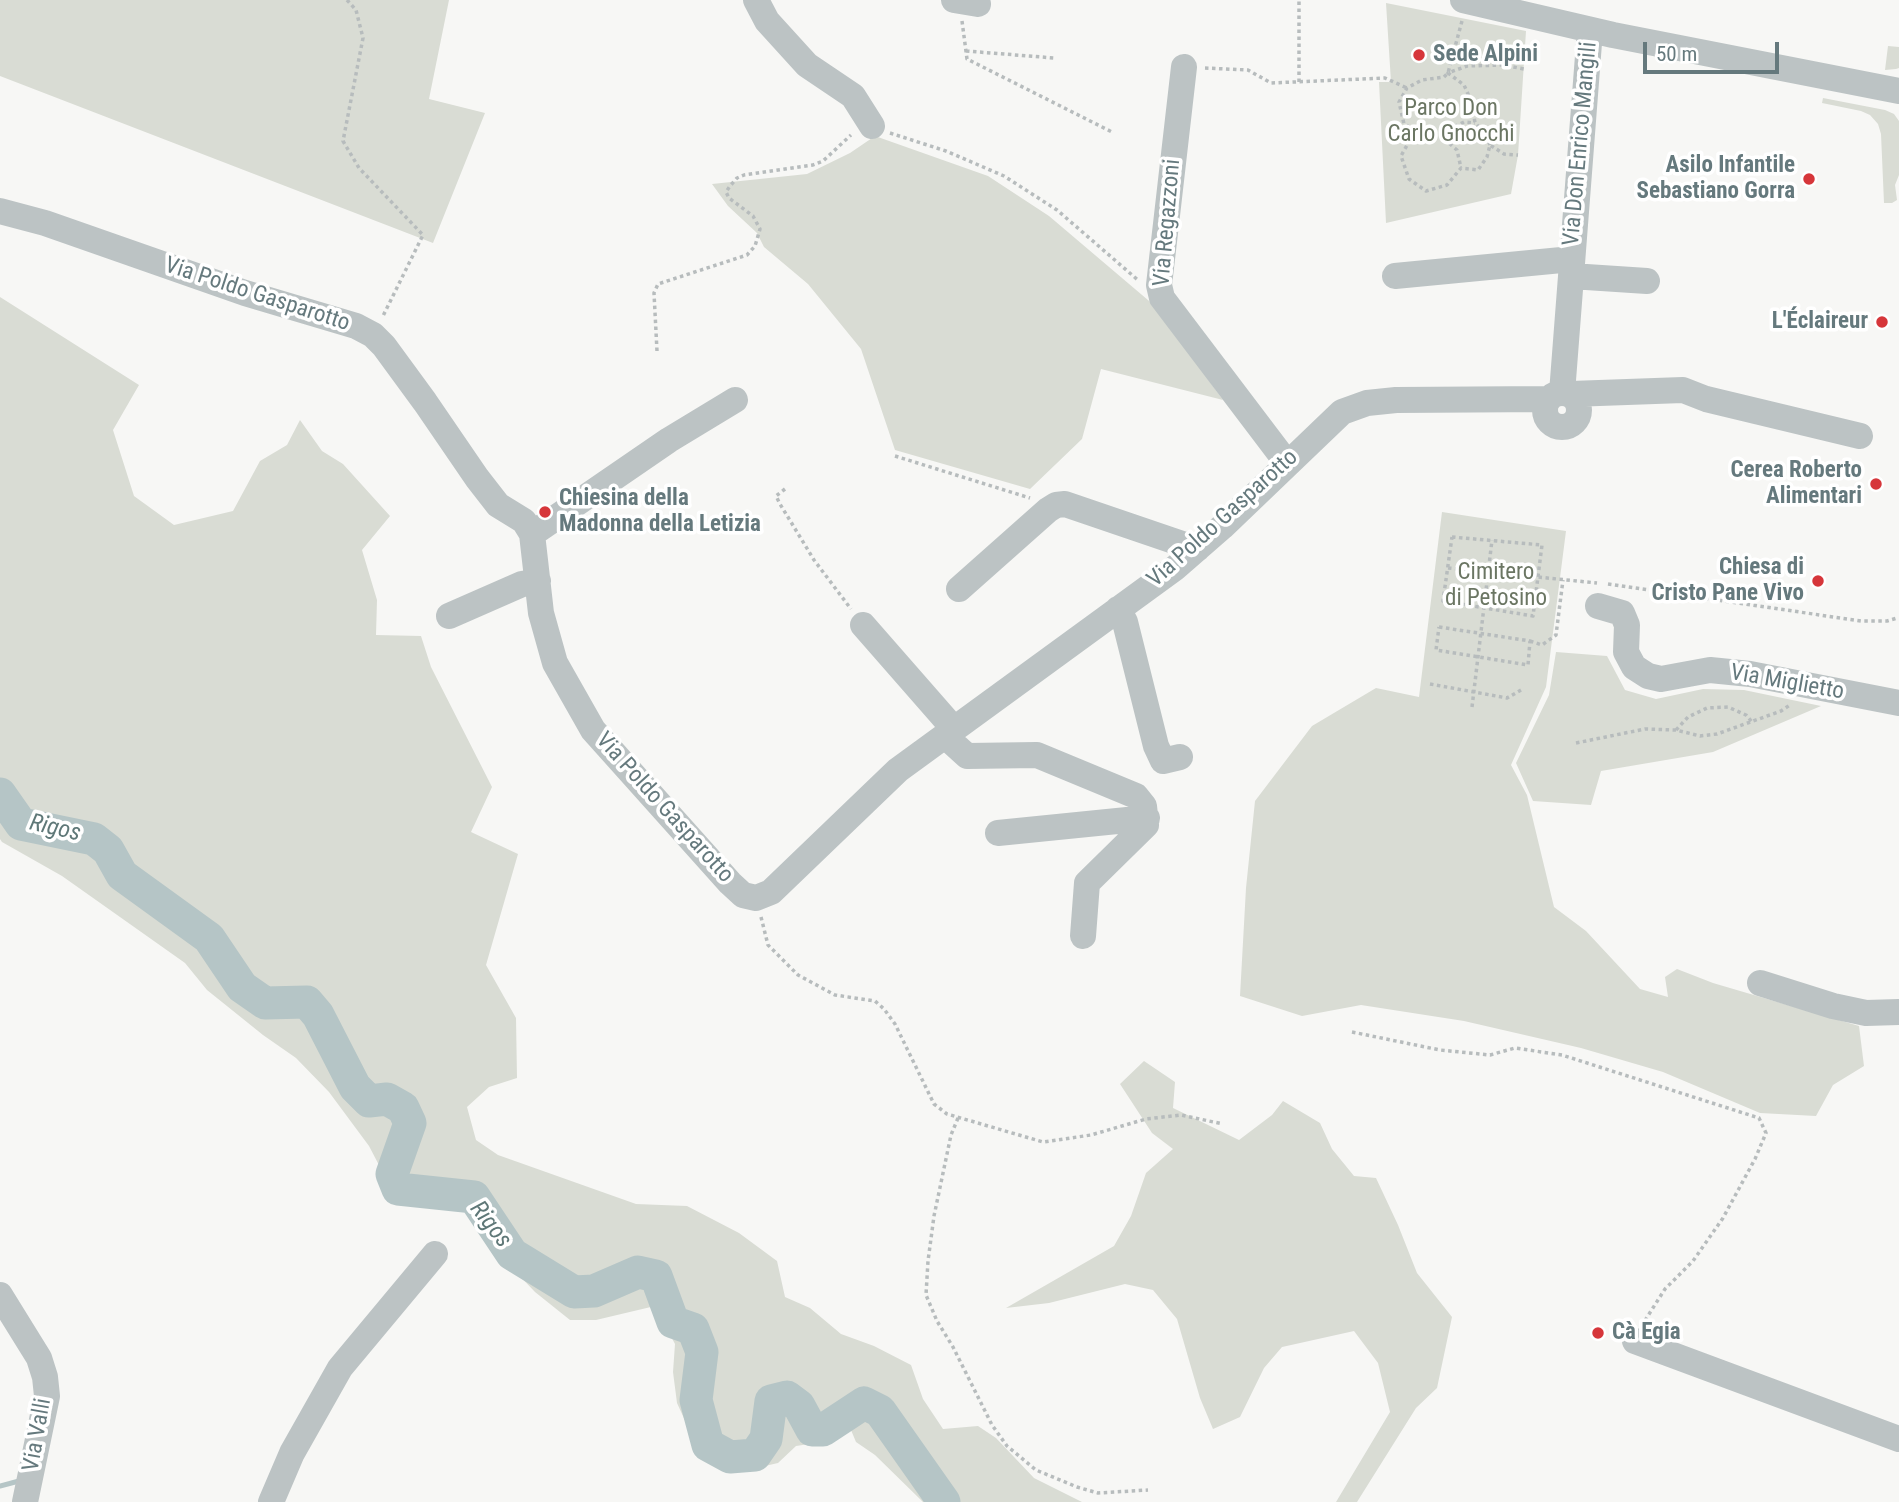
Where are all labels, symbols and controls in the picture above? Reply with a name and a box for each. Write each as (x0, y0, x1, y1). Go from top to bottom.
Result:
scale bar (1647, 28, 1784, 72)
place label: Sede Alpini (1433, 41, 1538, 69)
street label: Via Don Enrico Mangili (1558, 41, 1604, 247)
text: 50 m (1656, 42, 1697, 66)
marker: Sede Alpini (1411, 47, 1427, 63)
park label: Parco Don Carlo Gnocchi (1387, 95, 1515, 149)
place label: Asilo Infantile Sebastiano Gorra (1637, 152, 1795, 206)
street label: Via Regazzoni (1149, 158, 1187, 288)
marker: Asilo Infantile Sebastiano Gorra (1801, 171, 1817, 187)
street label: Via Poldo Gasparotto (161, 252, 353, 338)
place label: L'Éclaireur (1772, 308, 1868, 336)
marker: L'Éclaireur (1874, 314, 1890, 330)
street label: Via Poldo Gasparotto (1142, 444, 1304, 594)
place label: Cerea Roberto Alimentari (1730, 457, 1862, 511)
marker: Cerea Roberto Alimentari (1868, 476, 1884, 492)
place label: Chiesina della Madonna della Letizia (559, 485, 761, 539)
marker: Chiesina della Madonna della Letizia (537, 504, 553, 520)
place label: Chiesa di Cristo Pane Vivo (1651, 554, 1804, 608)
park label: Cimitero di Petosino (1445, 559, 1547, 613)
marker: Chiesa di Cristo Pane Vivo (1810, 573, 1826, 589)
street label: Via Miglietto (1728, 659, 1846, 707)
street label: Via Poldo Gasparotto (589, 727, 739, 889)
water label: Rigos (27, 809, 83, 849)
water label: Rigos (463, 1196, 517, 1254)
place label: Cà Egia (1612, 1319, 1681, 1347)
marker: Cà Egia (1590, 1325, 1606, 1341)
street label: Via Valli (18, 1396, 58, 1474)

